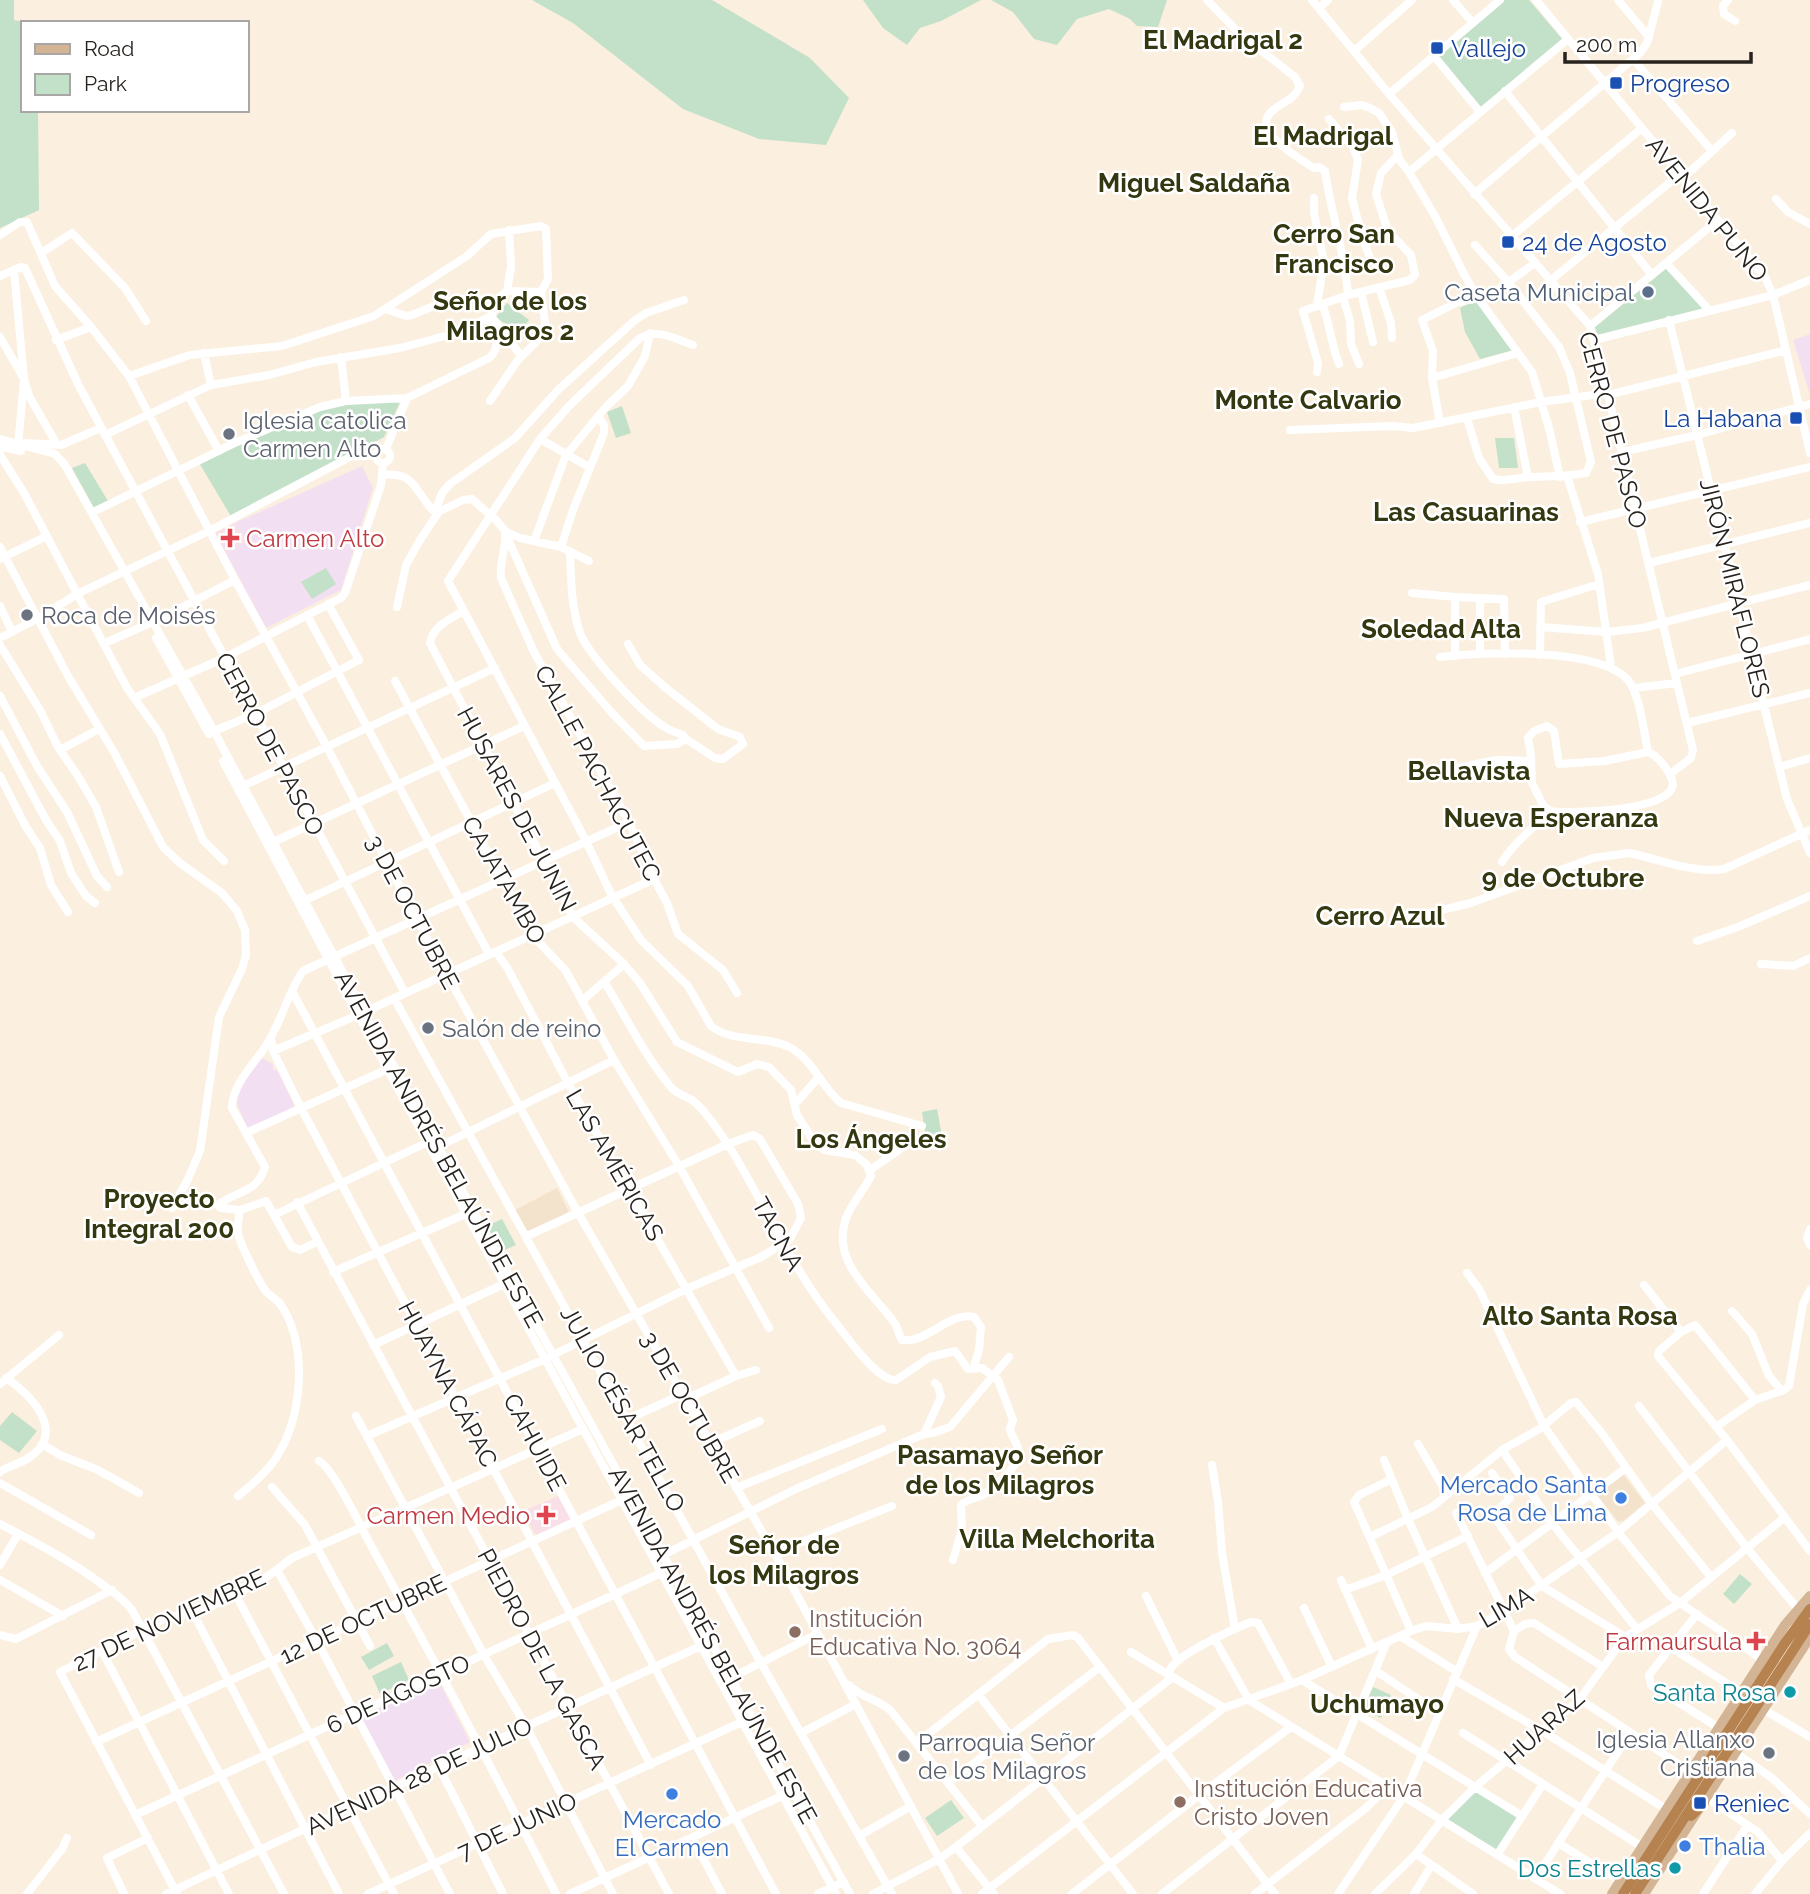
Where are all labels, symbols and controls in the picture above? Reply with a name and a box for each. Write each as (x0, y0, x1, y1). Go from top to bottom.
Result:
legend (21, 21, 248, 112)
scale bar (1565, 21, 1750, 65)
district label: El Madrigal 2 (1143, 25, 1303, 55)
text: 200 m (1576, 32, 1637, 57)
place label: Vallejo (1451, 34, 1526, 63)
text: Road (84, 36, 134, 61)
marker: Vallejo (1429, 40, 1445, 56)
place label: Progreso (1630, 69, 1730, 98)
text: Park (84, 71, 127, 96)
marker: Progreso (1608, 75, 1624, 91)
district label: El Madrigal (1253, 121, 1394, 151)
street label: AVENIDA PUNO (1640, 131, 1774, 287)
district label: Miguel Saldaña (1098, 168, 1290, 198)
district label: Cerro San Francisco (1273, 219, 1395, 279)
place label: 24 de Agosto (1522, 228, 1667, 257)
marker: 24 de Agosto (1500, 234, 1516, 250)
place label: Caseta Municipal (1444, 278, 1634, 307)
marker: Caseta Municipal (1640, 284, 1656, 300)
district label: Señor de los Milagros 2 (433, 286, 587, 346)
street label: CERRO DE PASCO (1573, 328, 1653, 532)
district label: Monte Calvario (1215, 385, 1401, 415)
place label: La Habana (1663, 404, 1782, 433)
place label: Iglesia catolica Carmen Alto (243, 406, 407, 463)
marker: La Habana (1788, 410, 1804, 426)
marker: Iglesia catolica Carmen Alto (221, 426, 237, 442)
street label: JIRÓN MIRAFLORES (1694, 475, 1776, 701)
district label: Las Casuarinas (1373, 497, 1559, 527)
place label: Carmen Alto (246, 524, 384, 553)
marker: Carmen Alto (220, 528, 240, 548)
place label: Roca de Moisés (41, 601, 216, 630)
marker: Roca de Moisés (19, 607, 35, 623)
district label: Soledad Alta (1361, 614, 1521, 644)
street label: CERRO DE PASCO (210, 648, 330, 840)
street label: CALLE PACHACUTEC (529, 660, 667, 886)
street label: HUSARES DE JUNIN (451, 702, 583, 916)
district label: Bellavista (1408, 756, 1530, 786)
district label: Nueva Esperanza (1443, 803, 1659, 833)
street label: CAJATAMBO (456, 811, 552, 949)
street label: 3 DE OCTUBRE (360, 830, 466, 994)
district label: 9 de Octubre (1482, 863, 1645, 893)
district label: Cerro Azul (1315, 901, 1445, 931)
street label: AVENIDA ANDRÉS BELAÚNDE ESTE (329, 966, 549, 1332)
place label: Salón de reino (442, 1014, 601, 1043)
marker: Salón de reino (420, 1020, 436, 1036)
street label: LAS AMÉRICAS (560, 1084, 670, 1246)
district label: Los Ángeles (795, 1124, 947, 1154)
district label: Proyecto Integral 200 (84, 1184, 234, 1244)
street label: TACNA (746, 1192, 810, 1276)
street label: HUAYNA CÁPAC (392, 1296, 504, 1472)
street label: JULIO CÉSAR TELLO (554, 1301, 692, 1517)
district label: Alto Santa Rosa (1482, 1301, 1678, 1331)
street label: 3 DE OCTUBRE (635, 1326, 745, 1488)
street label: CAHUIDE (497, 1388, 573, 1496)
district label: Pasamayo Señor de los Milagros (897, 1440, 1103, 1500)
street label: AVENIDA ANDRÉS BELAÚNDE ESTE (603, 1462, 823, 1828)
place label: Mercado Santa Rosa de Lima (1440, 1470, 1607, 1527)
marker: Mercado Santa Rosa de Lima (1613, 1490, 1629, 1506)
place label: Carmen Medio (366, 1501, 530, 1530)
marker: Carmen Medio (536, 1505, 556, 1525)
district label: Villa Melchorita (959, 1524, 1155, 1554)
district label: Señor de los Milagros (709, 1530, 859, 1590)
street label: PIEDRO DE LA GASCA (471, 1544, 613, 1774)
street label: 27 DE NOVIEMBRE (68, 1563, 270, 1677)
street label: 12 DE OCTUBRE (275, 1568, 451, 1670)
street label: LIMA (1474, 1580, 1538, 1634)
place label: Institución Educativa No. 3064 (809, 1604, 1021, 1661)
marker: Institución Educativa No. 3064 (787, 1624, 803, 1640)
place label: Farmaursula (1605, 1627, 1742, 1656)
marker: Farmaursula (1748, 1633, 1764, 1649)
street label: 6 DE AGOSTO (322, 1648, 474, 1740)
place label: Santa Rosa (1653, 1678, 1776, 1707)
street label: HUARAZ (1498, 1683, 1590, 1771)
marker: Santa Rosa (1782, 1684, 1798, 1700)
district label: Uchumayo (1310, 1689, 1444, 1719)
street label: AVENIDA 28 DE JULIO (301, 1711, 537, 1841)
place label: Iglesia Allanxo Cristiana (1596, 1725, 1755, 1782)
place label: Parroquia Señor de los Milagros (918, 1728, 1096, 1785)
marker: Iglesia Allanxo Cristiana (1761, 1745, 1777, 1761)
marker: Parroquia Señor de los Milagros (896, 1748, 912, 1764)
place label: Institución Educativa Cristo Joven (1194, 1774, 1422, 1831)
street label: 7 DE JUNIO (453, 1786, 581, 1866)
marker: Mercado El Carmen (664, 1786, 680, 1802)
place label: Reniec (1714, 1789, 1790, 1818)
marker: Institución Educativa Cristo Joven (1172, 1794, 1188, 1810)
marker: Reniec (1692, 1795, 1708, 1811)
place label: Mercado El Carmen (615, 1805, 729, 1862)
place label: Thalia (1699, 1832, 1766, 1861)
marker: Thalia (1677, 1838, 1693, 1854)
place label: Dos Estrellas (1518, 1854, 1661, 1883)
marker: Dos Estrellas (1667, 1860, 1683, 1876)

